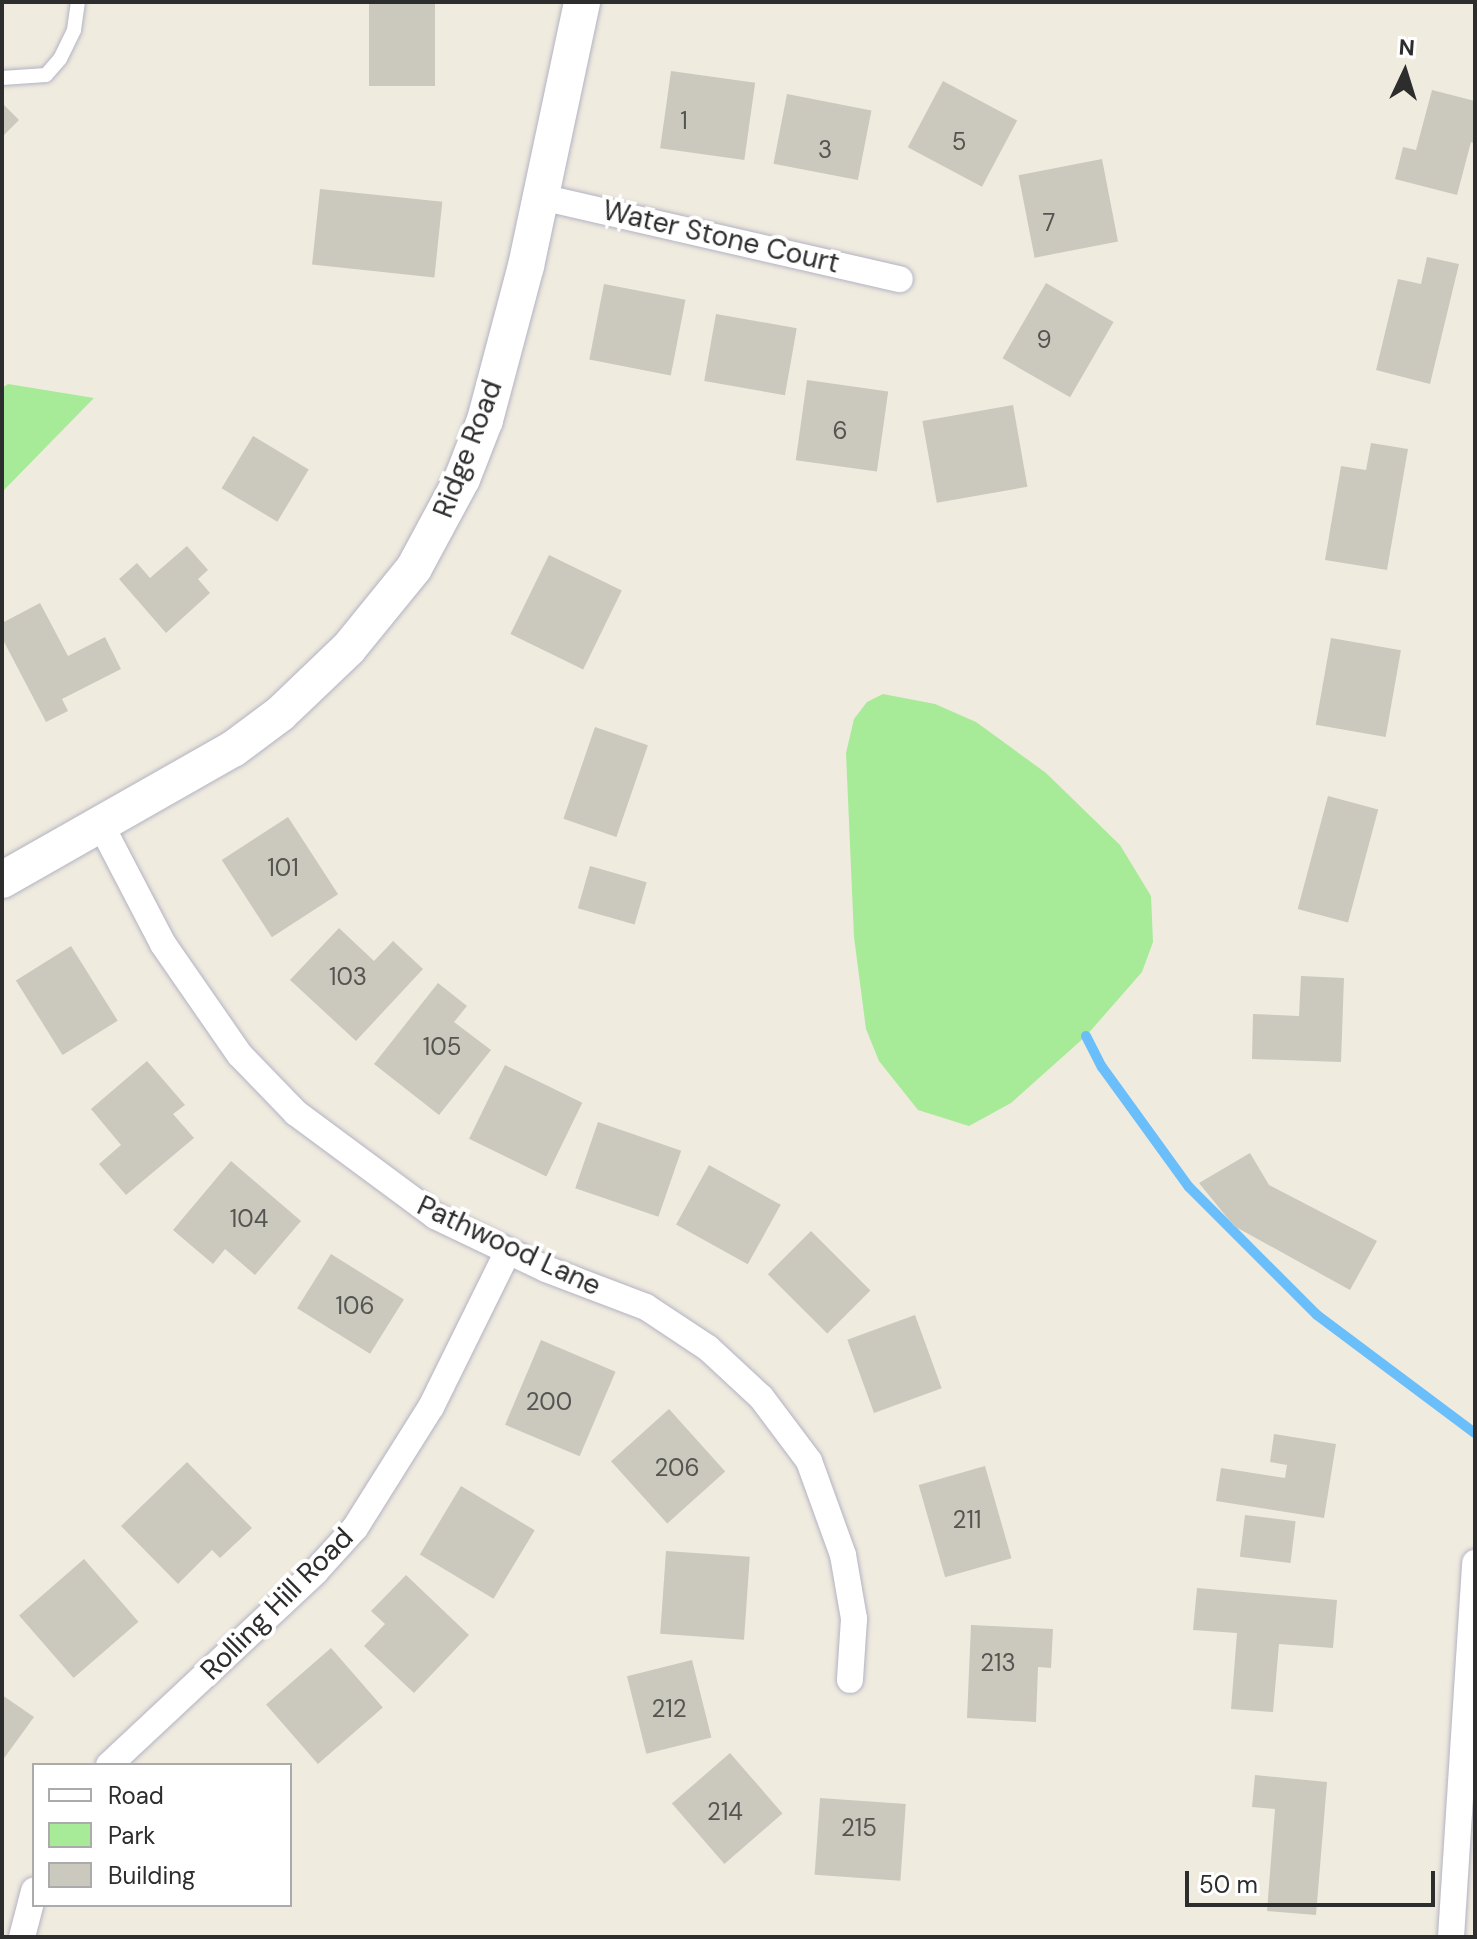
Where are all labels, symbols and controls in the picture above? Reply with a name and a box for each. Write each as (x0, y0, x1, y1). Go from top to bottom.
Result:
north arrow (1365, 32, 1445, 112)
text: N (1398, 33, 1416, 63)
house number: 1 (680, 107, 688, 135)
house number: 5 (952, 128, 966, 156)
house number: 3 (818, 136, 832, 164)
street label: Water Stone Court (599, 193, 843, 281)
house number: 7 (1043, 209, 1055, 237)
house number: 9 (1036, 326, 1052, 354)
street label: Ridge Road (426, 376, 510, 522)
house number: 6 (832, 417, 848, 445)
house number: 101 (267, 854, 299, 882)
house number: 103 (329, 963, 367, 991)
house number: 105 (423, 1033, 461, 1061)
street label: Pathwood Lane (412, 1189, 606, 1303)
house number: 104 (230, 1205, 268, 1233)
house number: 106 (336, 1292, 374, 1320)
house number: 200 (526, 1388, 572, 1416)
house number: 206 (654, 1454, 700, 1482)
house number: 211 (953, 1506, 981, 1534)
street label: Rolling Hill Road (194, 1521, 360, 1687)
house number: 213 (980, 1649, 1016, 1677)
house number: 212 (651, 1695, 687, 1723)
legend (32, 1763, 292, 1907)
text: Road (108, 1780, 164, 1811)
house number: 214 (707, 1798, 743, 1826)
house number: 215 (841, 1814, 877, 1842)
text: Park (108, 1820, 155, 1851)
scale bar (1189, 1855, 1439, 1905)
text: Building (108, 1860, 195, 1891)
text: 50 m (1199, 1869, 1258, 1900)

